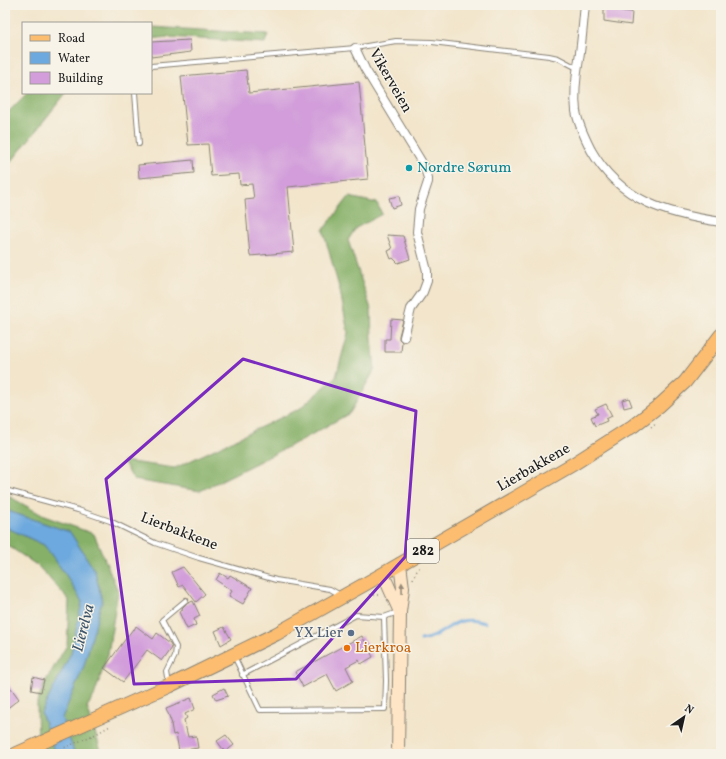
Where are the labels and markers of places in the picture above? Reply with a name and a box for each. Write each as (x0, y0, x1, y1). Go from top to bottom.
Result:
place label: Nordre Sørum (417, 158, 512, 179)
marker: Nordre Sørum (404, 163, 414, 173)
place label: YX Lier (294, 623, 343, 644)
marker: YX Lier (346, 628, 356, 638)
place label: Lierkroa (355, 638, 411, 659)
marker: Lierkroa (342, 643, 352, 653)

